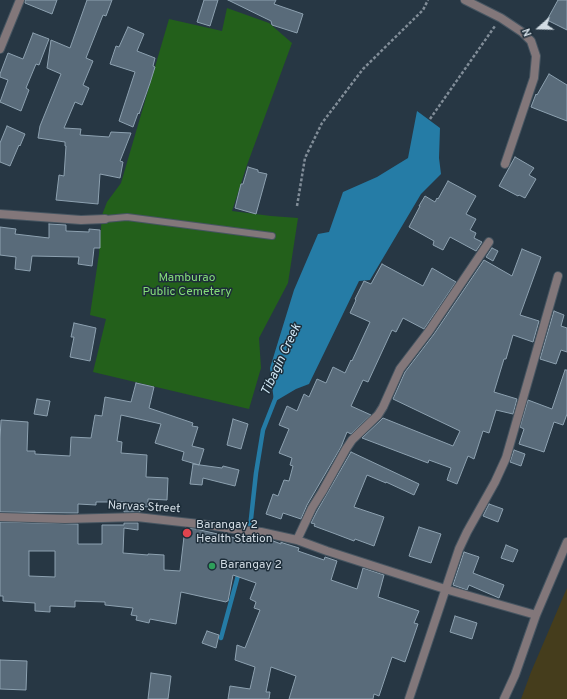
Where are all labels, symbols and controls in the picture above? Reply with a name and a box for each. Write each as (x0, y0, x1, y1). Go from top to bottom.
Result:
north arrow (519, 8, 559, 48)
text: N (520, 26, 536, 38)
park label: Mamburao Public Cemetery (142, 272, 232, 300)
water label: Tibagin Creek (259, 322, 305, 398)
street label: Narvas Street (107, 499, 181, 517)
place label: Barangay 2 Health Station (196, 519, 272, 547)
marker: Barangay 2 Health Station (181, 527, 193, 539)
place label: Barangay 2 (220, 559, 282, 573)
marker: Barangay 2 (207, 561, 217, 571)

